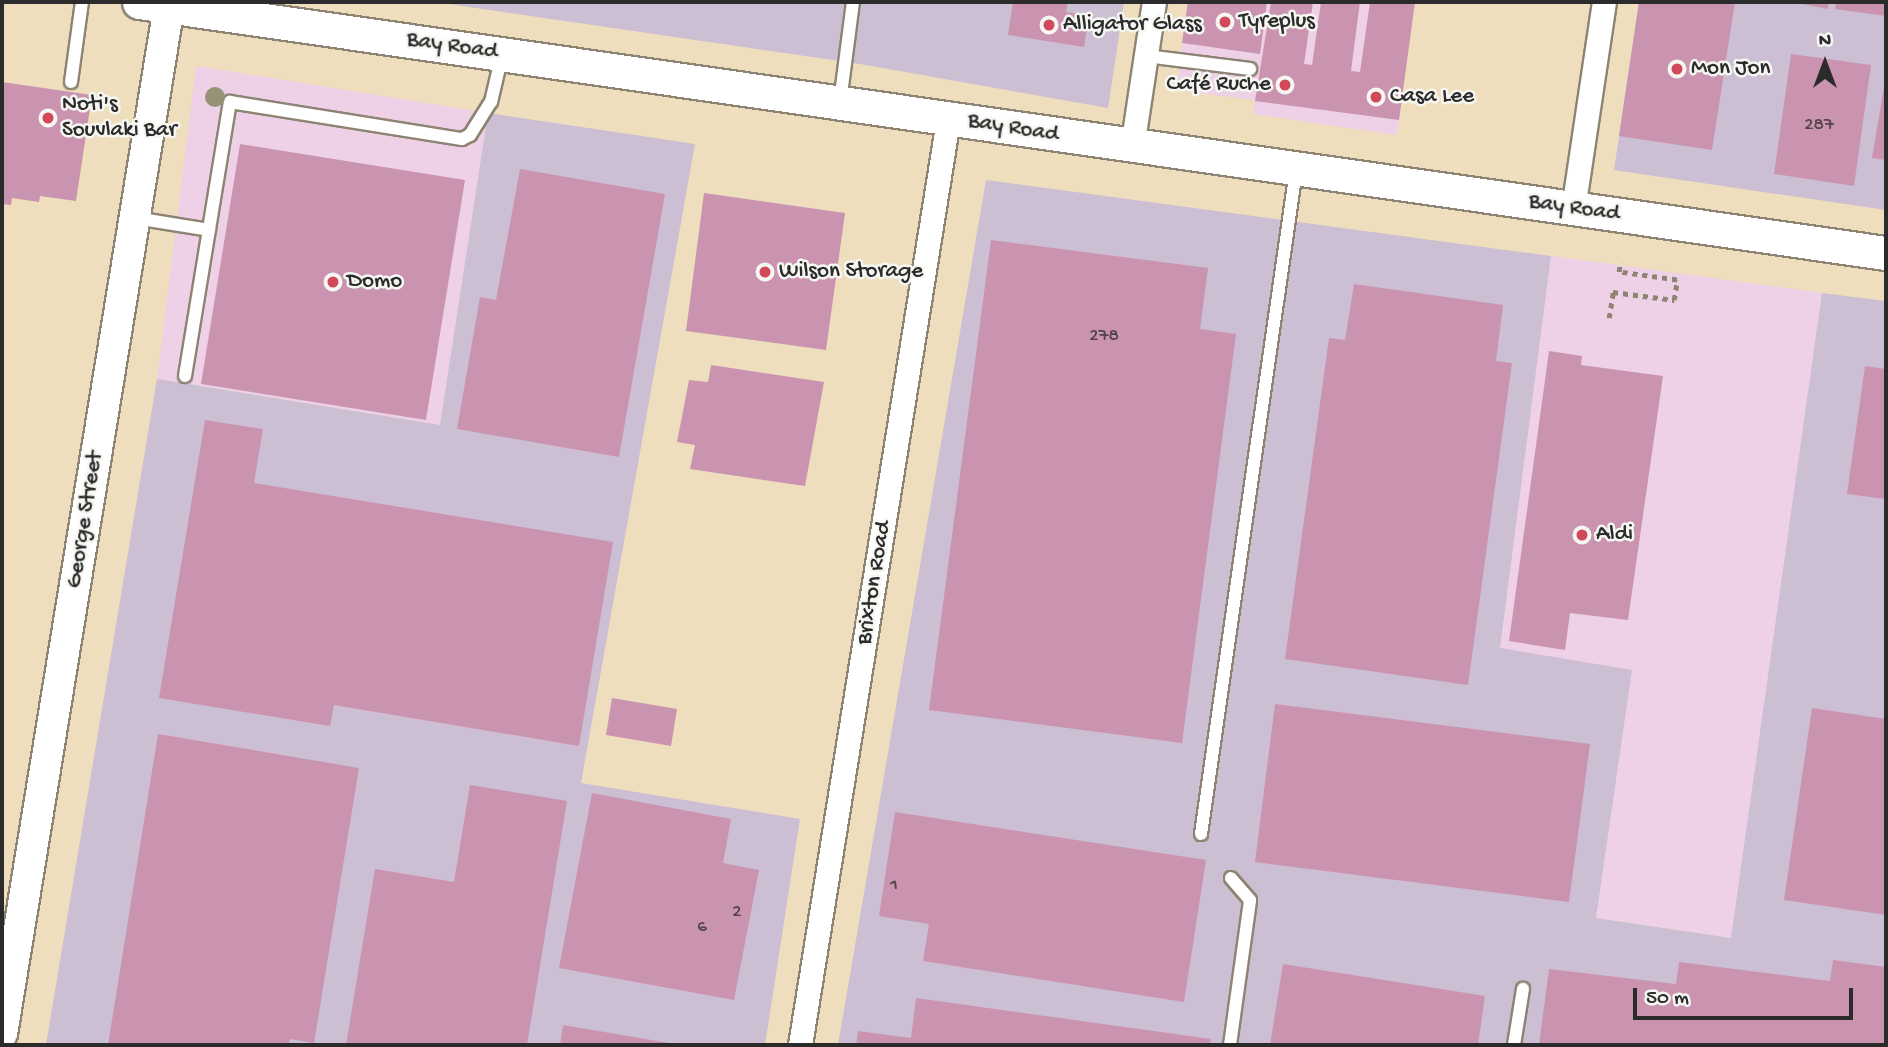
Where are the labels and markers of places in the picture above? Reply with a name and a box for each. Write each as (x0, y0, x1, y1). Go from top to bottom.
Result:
place label: Tyreplus (1239, 8, 1315, 36)
place label: Alligator Glass (1063, 11, 1202, 39)
marker: Tyreplus (1217, 14, 1233, 30)
marker: Alligator Glass (1041, 17, 1057, 33)
place label: Mon Jon (1691, 55, 1770, 83)
marker: Mon Jon (1669, 61, 1685, 77)
place label: Café Ruche (1167, 71, 1271, 99)
marker: Café Ruche (1277, 77, 1293, 93)
place label: Casa Lee (1390, 83, 1474, 111)
marker: Casa Lee (1368, 89, 1384, 105)
place label: Noti's Souvlaki Bar (62, 91, 177, 145)
marker: Noti's Souvlaki Bar (40, 110, 56, 126)
place label: Wilson Storage (779, 258, 923, 286)
marker: Wilson Storage (757, 264, 773, 280)
place label: Domo (347, 268, 402, 296)
marker: Domo (325, 274, 341, 290)
place label: Aldi (1596, 521, 1633, 549)
marker: Aldi (1574, 527, 1590, 543)

